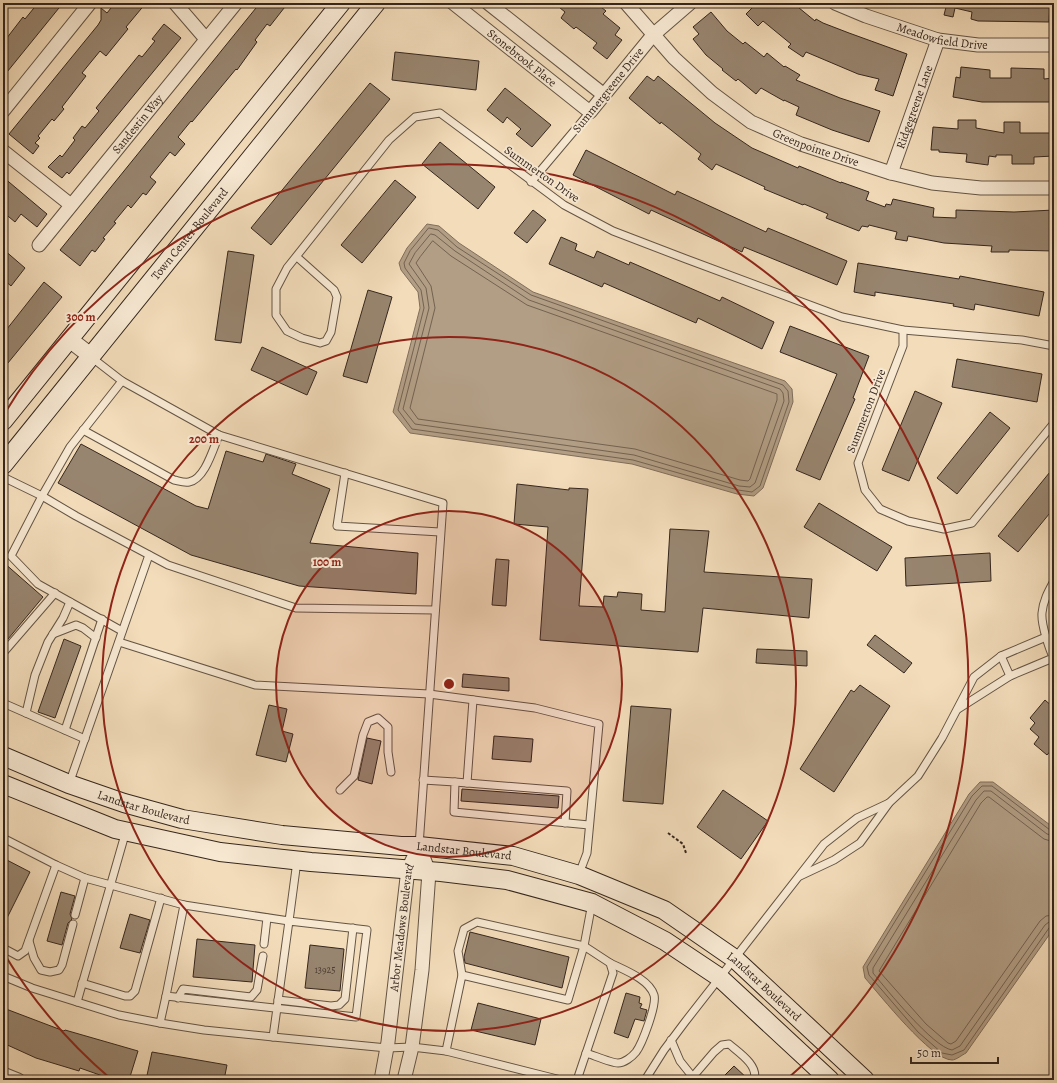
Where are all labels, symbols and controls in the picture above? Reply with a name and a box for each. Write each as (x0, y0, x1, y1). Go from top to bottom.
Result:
street label: Meadowfield Drive (895, 19, 988, 53)
street label: Stonebrook Place (484, 25, 560, 90)
street label: Summergreene Drive (569, 44, 647, 136)
street label: Ridgegreene Lane (892, 63, 936, 151)
street label: Sandestin Way (108, 90, 167, 157)
street label: Greenpointe Drive (770, 125, 861, 170)
street label: Summerton Drive (501, 142, 583, 206)
street label: Town Center Boulevard (147, 184, 232, 283)
text: 300 m (66, 309, 96, 325)
street label: Summerton Drive (843, 367, 889, 455)
text: 200 m (189, 431, 219, 447)
text: 100 m (313, 554, 341, 570)
centre of rings (442, 677, 456, 691)
street label: Landstar Boulevard (95, 786, 191, 828)
street label: Landstar Boulevard (416, 838, 513, 864)
street label: Arbor Meadows Boulevard (386, 860, 418, 993)
street label: Landstar Boulevard (724, 948, 805, 1025)
house number: 13925 (314, 963, 336, 976)
scale bar (911, 1039, 998, 1065)
text: 50 m (917, 1045, 941, 1061)

